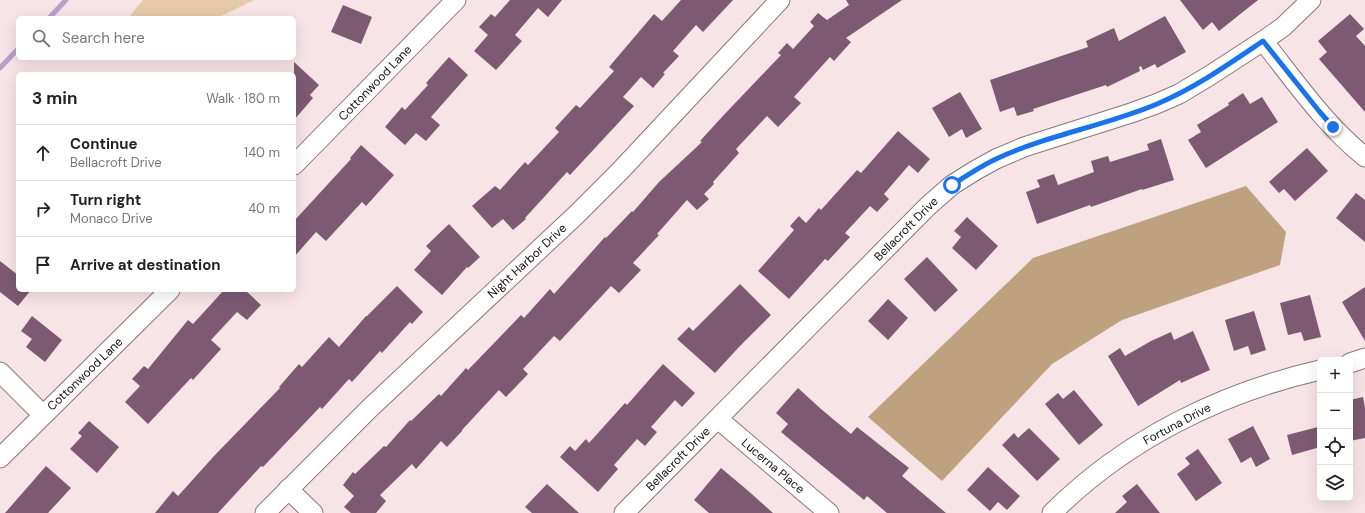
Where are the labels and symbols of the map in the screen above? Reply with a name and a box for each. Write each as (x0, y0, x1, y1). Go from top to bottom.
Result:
street label: Cottonwood Lane (335, 42, 415, 124)
route end (1324, 118, 1342, 136)
route start (943, 176, 961, 194)
street label: Bellacroft Drive (870, 193, 942, 265)
street label: Night Harbor Drive (484, 220, 570, 302)
street label: Cottonwood Lane (44, 334, 126, 414)
street label: Fortuna Drive (1140, 399, 1214, 449)
street label: Bellacroft Drive (642, 423, 714, 495)
street label: Lucerna Place (738, 435, 808, 497)

